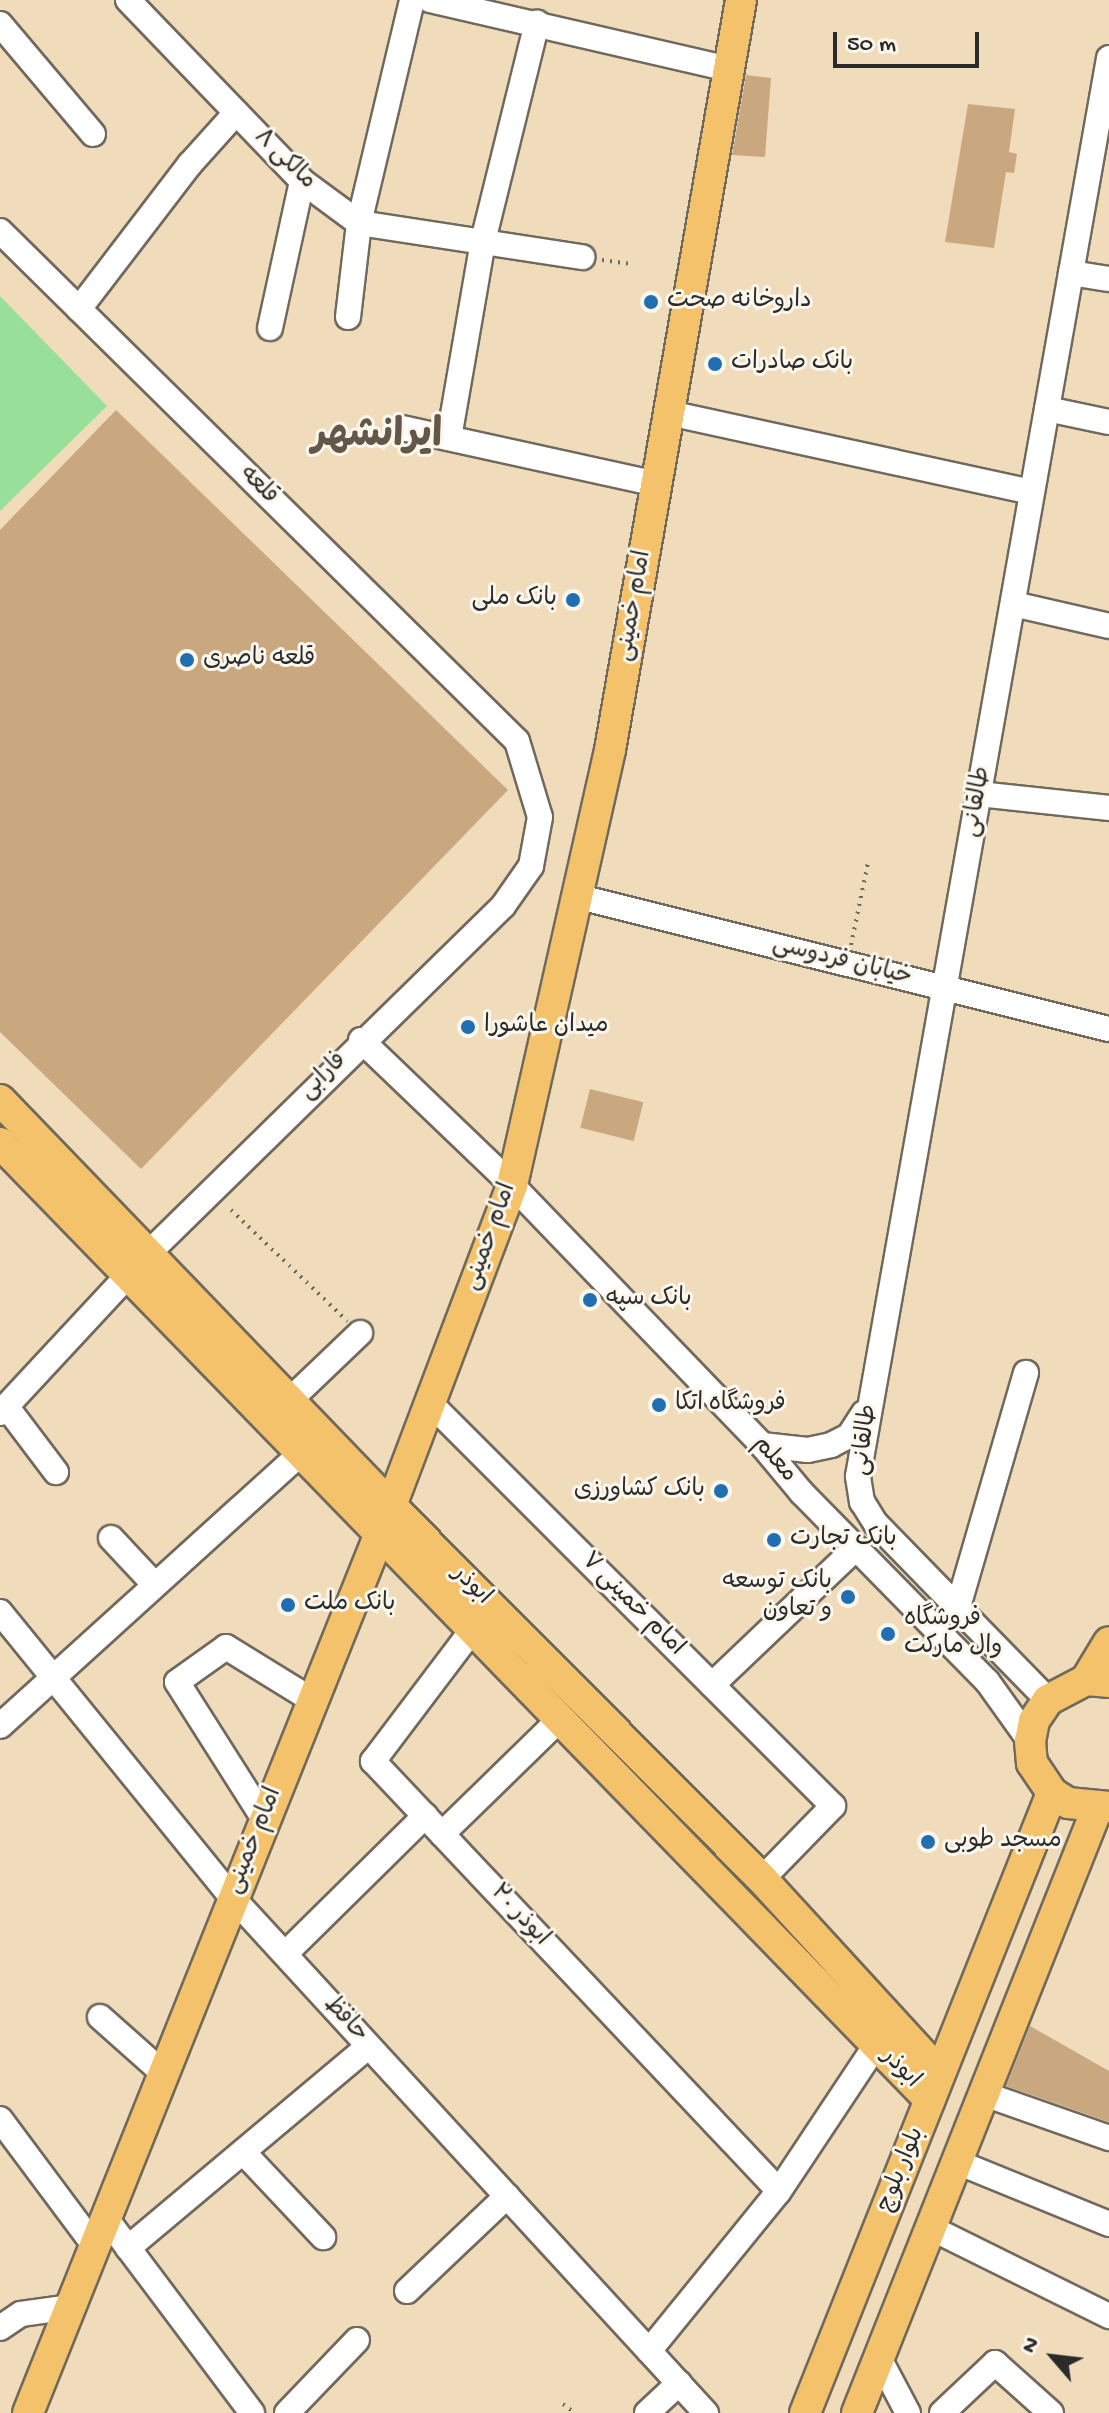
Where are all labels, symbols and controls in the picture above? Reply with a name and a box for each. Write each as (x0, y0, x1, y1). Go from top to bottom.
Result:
scale bar (837, 16, 983, 66)
text: 50 m (847, 31, 896, 60)
street label: مالکی ۸ (247, 124, 321, 196)
place label: داروخانه صحت (667, 288, 812, 316)
marker: داروخانه صحت (642, 293, 660, 311)
place label: بانک صادرات (731, 350, 853, 378)
marker: بانک صادرات (706, 355, 724, 373)
district label: ایرانشهر (312, 414, 442, 462)
street label: قلعه (233, 461, 283, 511)
street label: امام خمینی (611, 548, 659, 664)
place label: بانک ملی (471, 586, 557, 614)
marker: بانک ملی (564, 591, 582, 609)
place label: قلعه ناصری (203, 646, 315, 674)
marker: قلعه ناصری (178, 651, 196, 669)
street label: طالقانی (958, 764, 998, 840)
street label: خیابان فردوسی (769, 931, 915, 993)
place label: میدان عاشورا (484, 1013, 609, 1041)
marker: میدان عاشورا (459, 1018, 477, 1036)
street label: فارابی (294, 1047, 354, 1107)
street label: امام خمینی (458, 1179, 524, 1295)
place label: بانک سپه (606, 1286, 692, 1314)
marker: بانک سپه (581, 1291, 599, 1309)
place label: فروشگاه اتکا (675, 1391, 786, 1419)
marker: فروشگاه اتکا (650, 1396, 668, 1414)
street label: طالقانی (847, 1403, 885, 1477)
street label: معلم (746, 1431, 802, 1489)
place label: بانک کشاورزی (574, 1477, 705, 1505)
marker: بانک کشاورزی (712, 1482, 730, 1500)
place label: بانک تجارت (790, 1526, 897, 1554)
marker: بانک تجارت (765, 1531, 783, 1549)
street label: امام خمینی ۷ (574, 1547, 690, 1663)
street label: ابوذر (445, 1560, 497, 1612)
place label: بانک توسعه و تعاون (722, 1569, 832, 1625)
marker: بانک توسعه و تعاون (839, 1588, 857, 1606)
place label: بانک ملت (304, 1591, 396, 1619)
marker: بانک ملت (279, 1596, 297, 1614)
place label: فروشگاه وال مارکت (904, 1606, 1002, 1662)
marker: فروشگاه وال مارکت (879, 1625, 897, 1643)
street label: امام خمینی (221, 1784, 289, 1898)
place label: مسجد طوبی (944, 1828, 1062, 1856)
marker: مسجد طوبی (919, 1833, 937, 1851)
street label: ابوذر ۲۰ (483, 1879, 555, 1953)
street label: حافظ (316, 1991, 374, 2049)
street label: ابوذر (874, 2043, 926, 2095)
street label: بلوار بلوچ (872, 2124, 932, 2216)
north arrow (1013, 2317, 1093, 2397)
text: N (1017, 2333, 1047, 2358)

